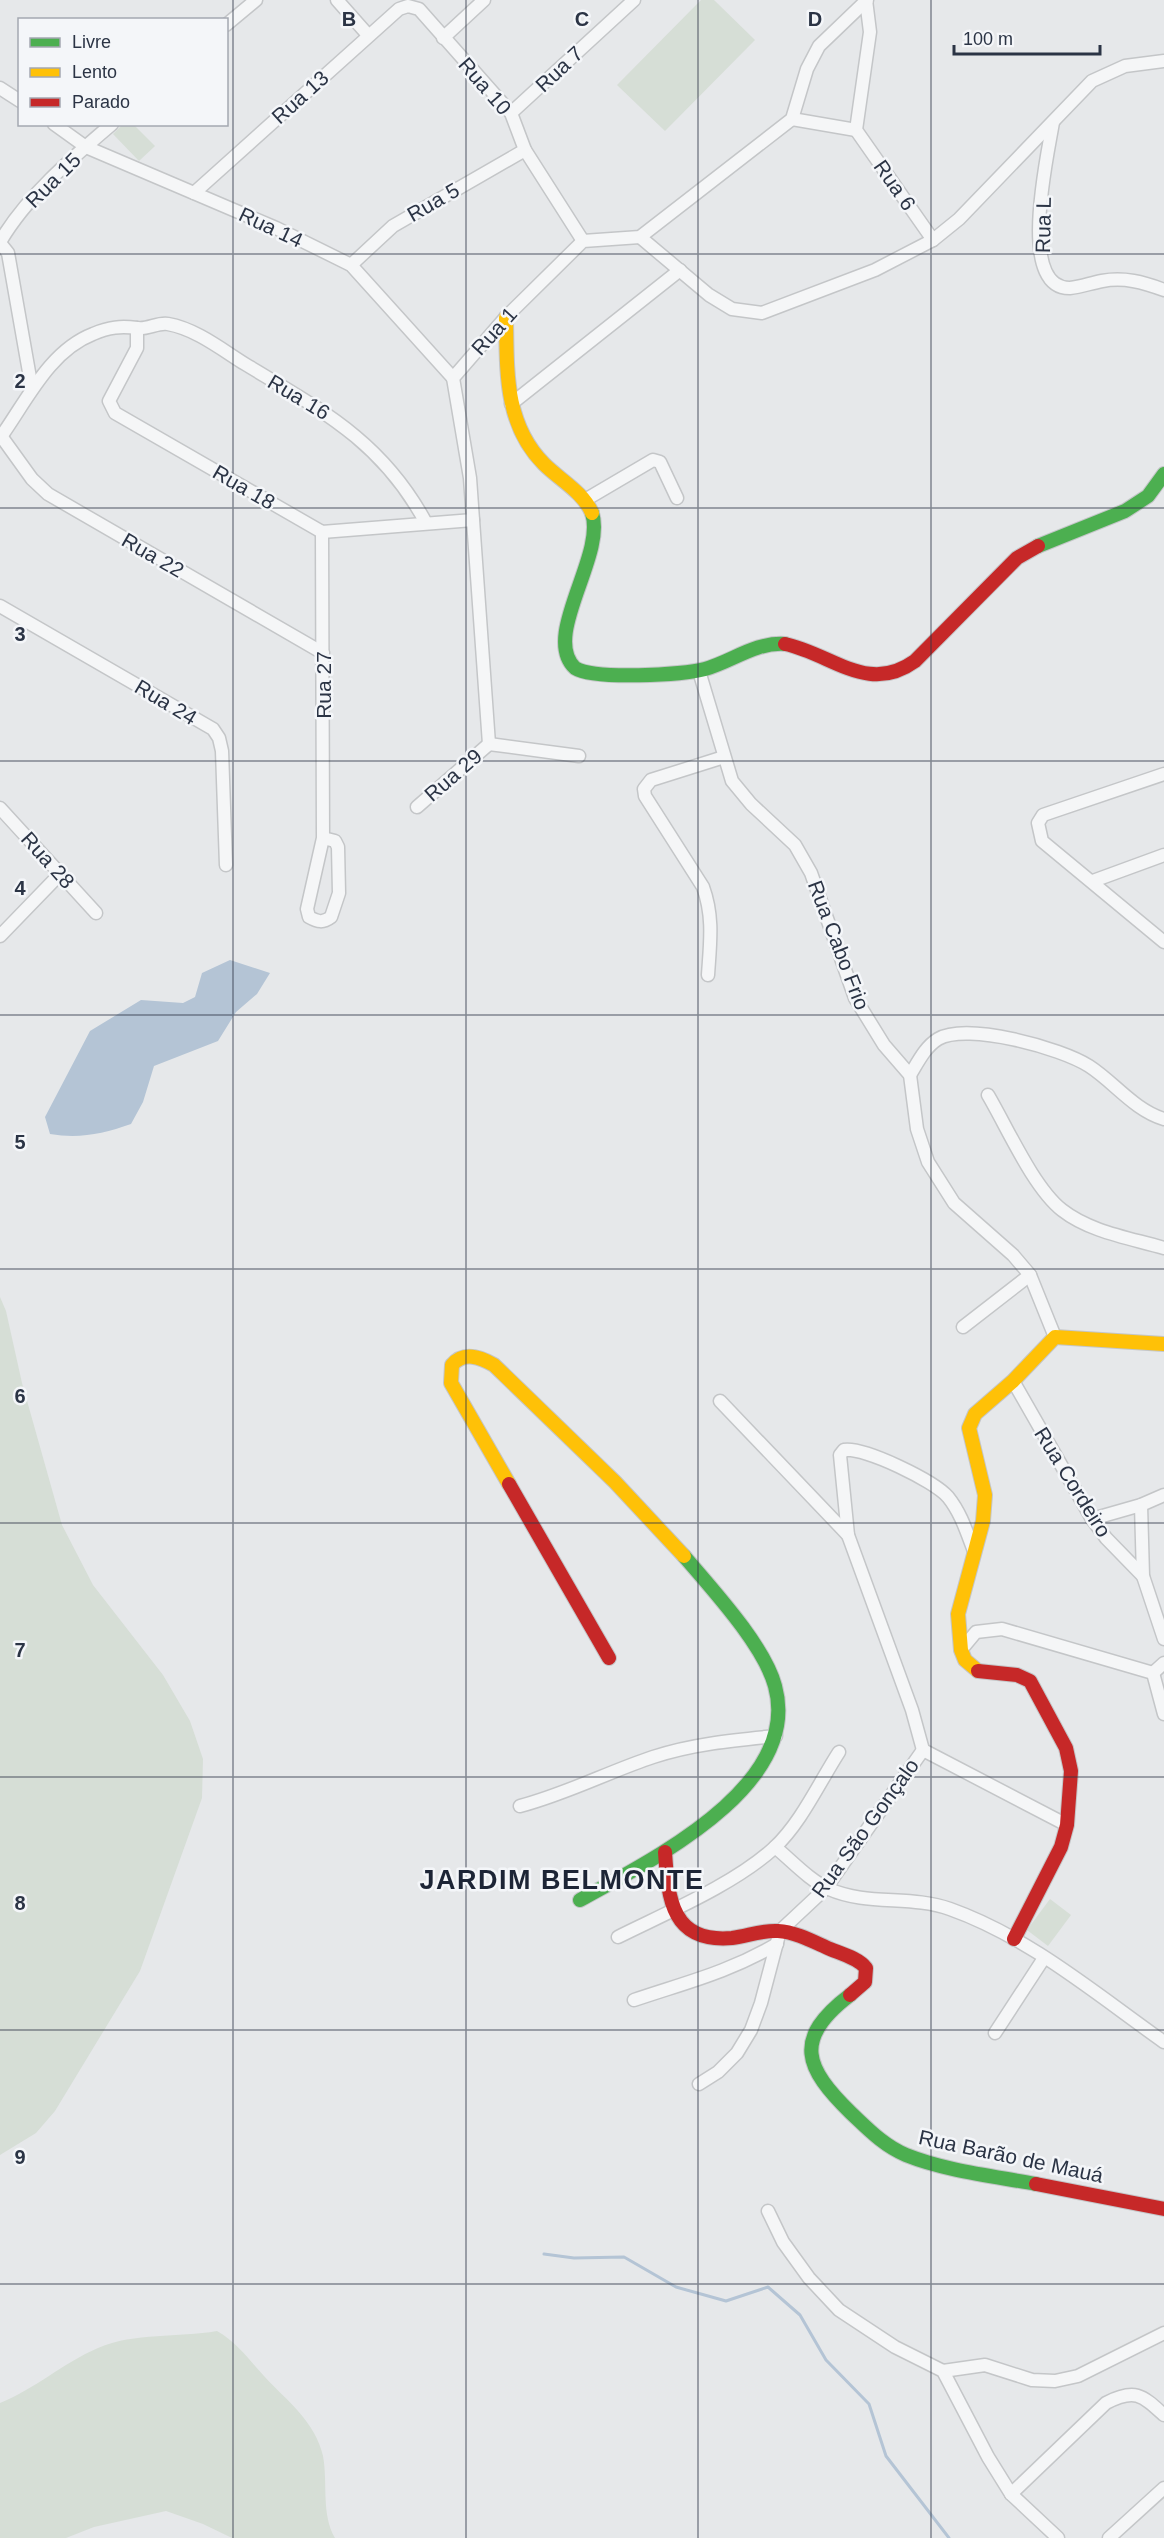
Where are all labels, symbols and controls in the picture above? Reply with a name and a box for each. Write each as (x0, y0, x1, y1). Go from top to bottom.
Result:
text: B (342, 8, 356, 30)
text: C (575, 8, 589, 30)
text: D (808, 8, 822, 30)
legend (18, 18, 228, 126)
scale bar (954, 18, 1100, 56)
text: 100 m (963, 29, 1013, 49)
text: Livre (72, 32, 111, 52)
street label: Rua 7 (531, 41, 587, 97)
street label: Rua 10 (454, 53, 516, 119)
text: Lento (72, 62, 117, 82)
street label: Rua 13 (267, 66, 333, 128)
text: Parado (72, 92, 130, 112)
street label: Rua 15 (21, 148, 85, 212)
street label: Rua 6 (870, 155, 920, 215)
street label: Rua 5 (403, 178, 463, 226)
street label: Rua L (1031, 197, 1055, 253)
street label: Rua 14 (235, 202, 307, 252)
street label: Rua 1 (467, 302, 521, 360)
text: 2 (14, 370, 26, 392)
street label: Rua 16 (264, 370, 334, 424)
street label: Rua 18 (209, 460, 279, 514)
street label: Rua 22 (118, 528, 188, 582)
text: 3 (14, 623, 26, 645)
street label: Rua 27 (312, 651, 335, 719)
street label: Rua 24 (131, 675, 201, 729)
street label: Rua 29 (420, 744, 486, 806)
street label: Rua 28 (17, 827, 79, 893)
text: 4 (14, 877, 26, 899)
street label: Rua Cabo Frio (804, 877, 874, 1013)
text: 5 (14, 1131, 26, 1153)
text: 6 (14, 1385, 26, 1407)
street label: Rua Cordeiro (1030, 1423, 1116, 1541)
text: 7 (14, 1639, 26, 1661)
street label: Rua São Gonçalo (807, 1754, 923, 1902)
district label: JARDIM BELMONTE (420, 1865, 705, 1895)
text: 8 (14, 1892, 26, 1914)
street label: Rua Barão de Mauá (917, 2125, 1106, 2187)
text: 9 (14, 2146, 26, 2168)

